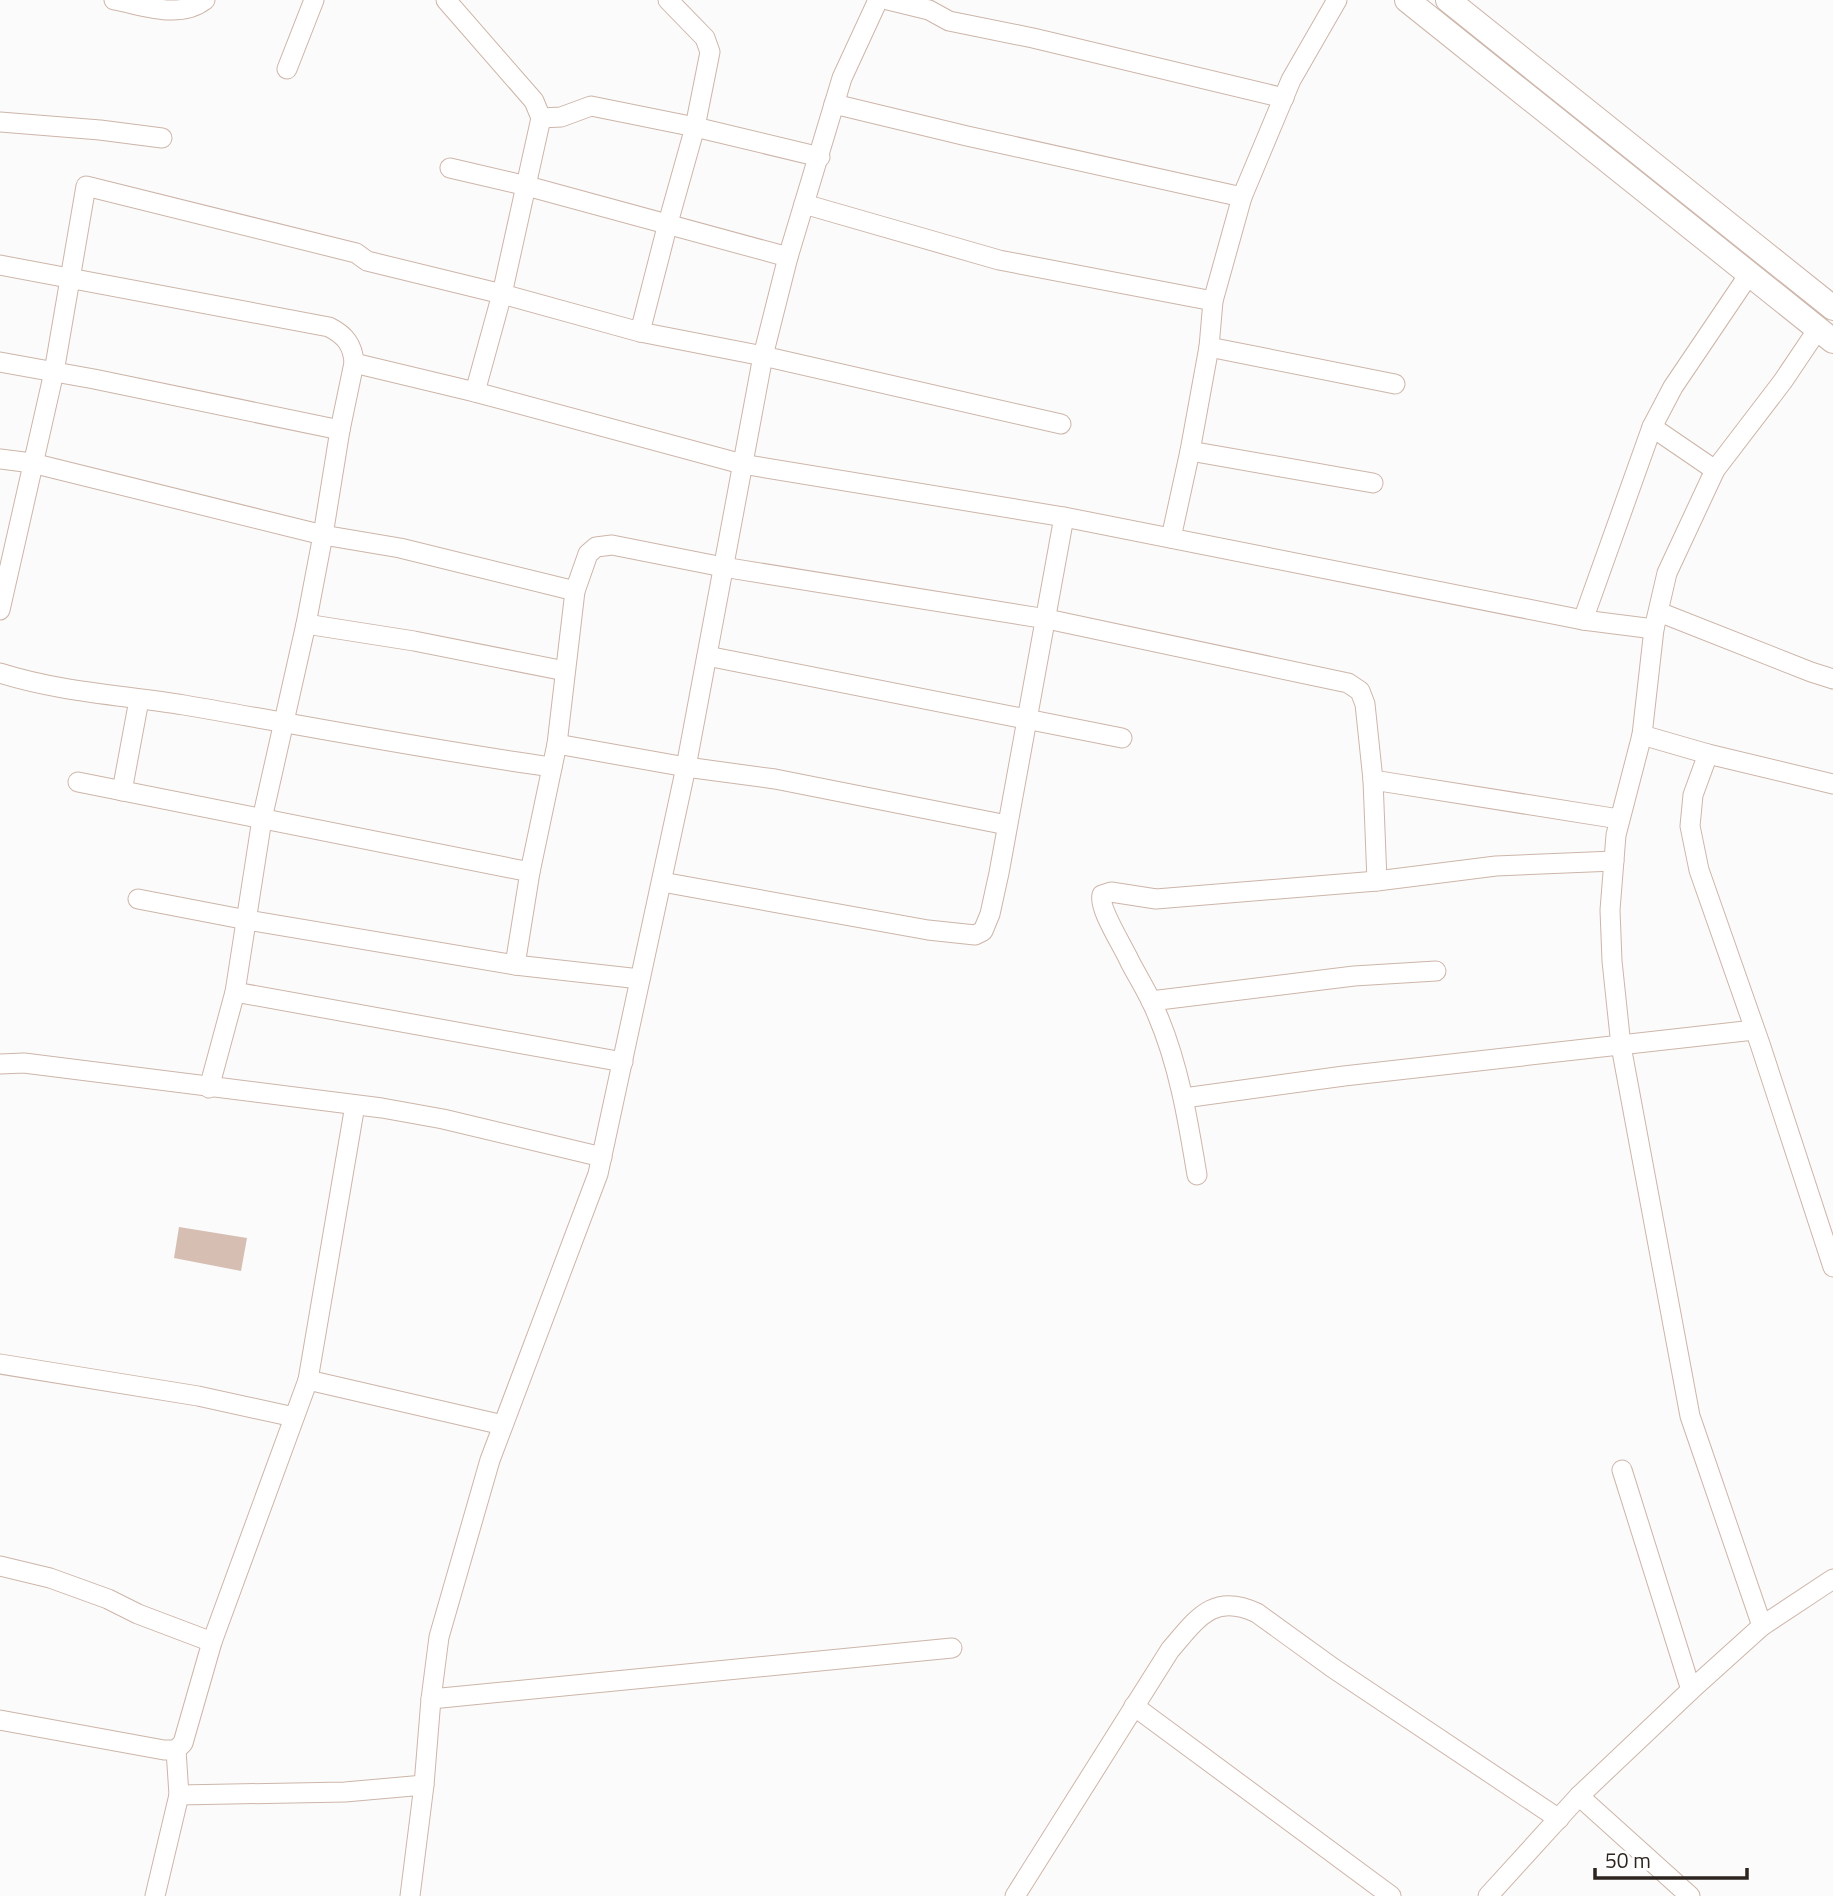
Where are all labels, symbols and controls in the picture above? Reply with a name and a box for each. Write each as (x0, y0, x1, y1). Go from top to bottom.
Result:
scale bar (1595, 1836, 1747, 1880)
text: 50 m (1605, 1844, 1651, 1876)

